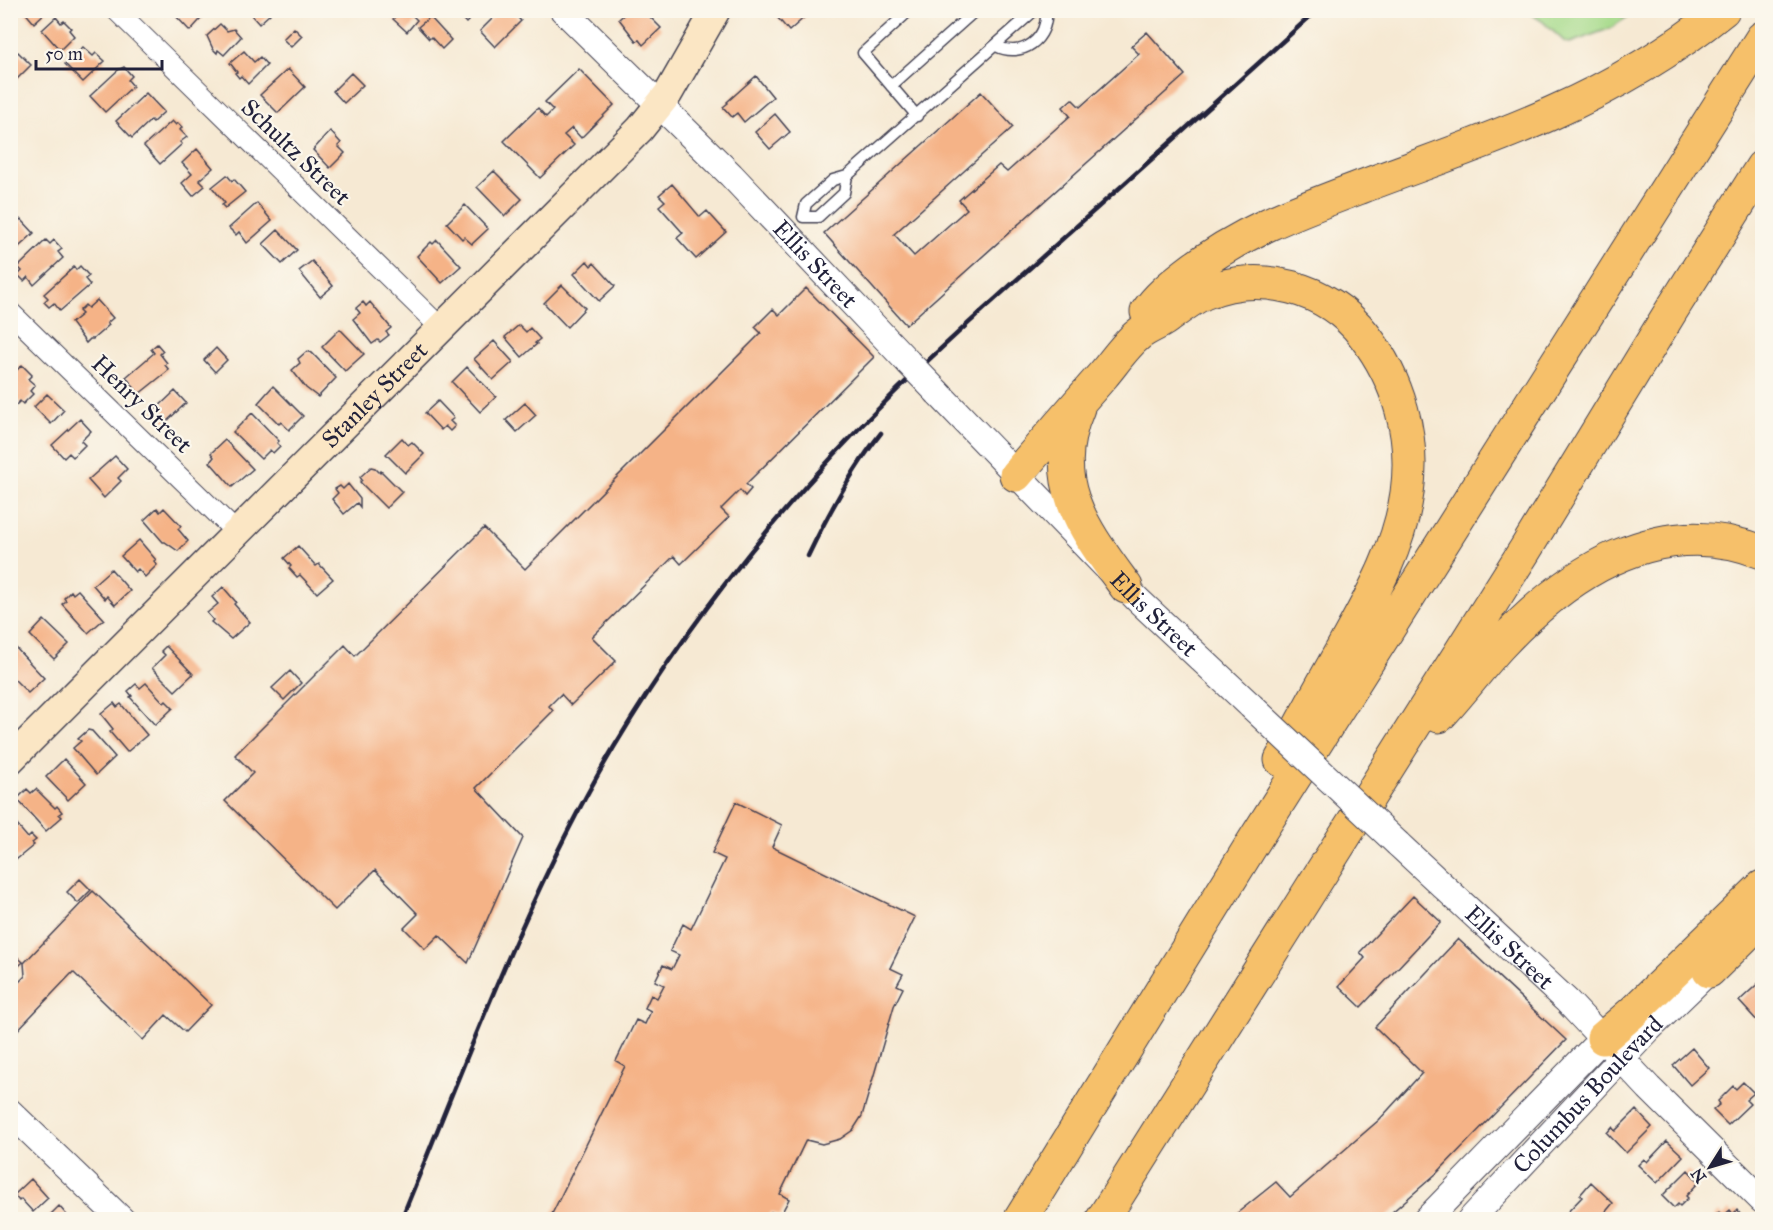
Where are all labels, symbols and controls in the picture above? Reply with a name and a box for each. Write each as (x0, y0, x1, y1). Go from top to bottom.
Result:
scale bar (36, 33, 162, 71)
text: 50 m (45, 43, 83, 65)
street label: Schultz Street (235, 92, 357, 212)
street label: Ellis Street (766, 214, 864, 315)
street label: Stanley Street (315, 335, 434, 454)
street label: Henry Street (85, 349, 199, 460)
street label: Ellis Street (1104, 565, 1204, 664)
street label: Ellis Street (1459, 899, 1560, 996)
street label: Columbus Boulevard (1506, 1009, 1669, 1180)
north arrow (1680, 1137, 1740, 1197)
text: N (1686, 1164, 1710, 1187)

